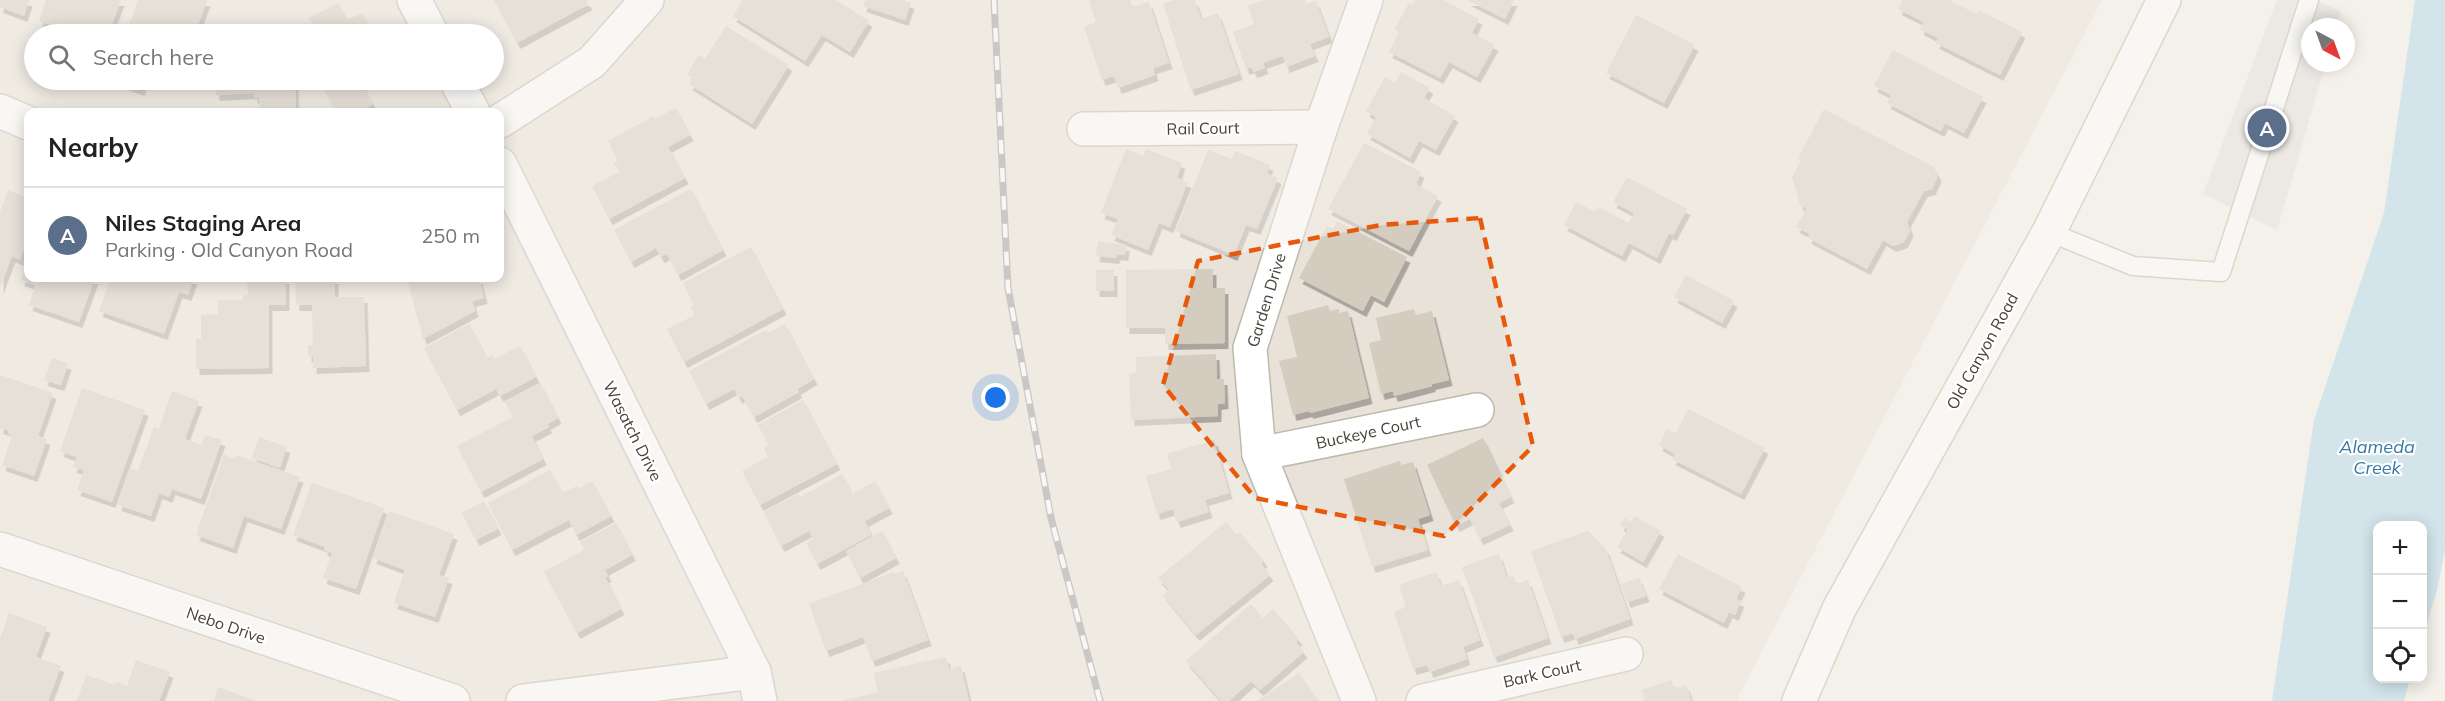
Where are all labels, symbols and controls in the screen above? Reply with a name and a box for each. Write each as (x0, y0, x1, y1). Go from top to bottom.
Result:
north arrow (2301, 18, 2355, 72)
search box (24, 24, 504, 90)
icon: search (45, 41, 78, 74)
text: Search here (93, 43, 214, 71)
pin: A (2248, 106, 2286, 150)
street label: Rail Court (1166, 117, 1240, 139)
text: Nearby (48, 131, 138, 164)
text: Niles Staging Area (105, 209, 301, 237)
text: A (60, 223, 75, 248)
text: 250 m (421, 223, 480, 248)
text: Parking · Old Canyon Road (105, 237, 353, 262)
street label: Garden Drive (1242, 250, 1290, 350)
street label: Old Canyon Road (1942, 289, 2022, 413)
street label: Wasatch Drive (599, 378, 667, 484)
your location (981, 383, 1010, 412)
street label: Buckeye Court (1314, 411, 1423, 453)
water label: Alameda Creek (2338, 435, 2415, 479)
map controls (2373, 521, 2427, 683)
button: + (2373, 521, 2427, 575)
button: − (2373, 575, 2427, 629)
street label: Nebo Drive (184, 602, 268, 648)
button: locate (2373, 629, 2427, 683)
street label: Bark Court (1501, 654, 1583, 692)

